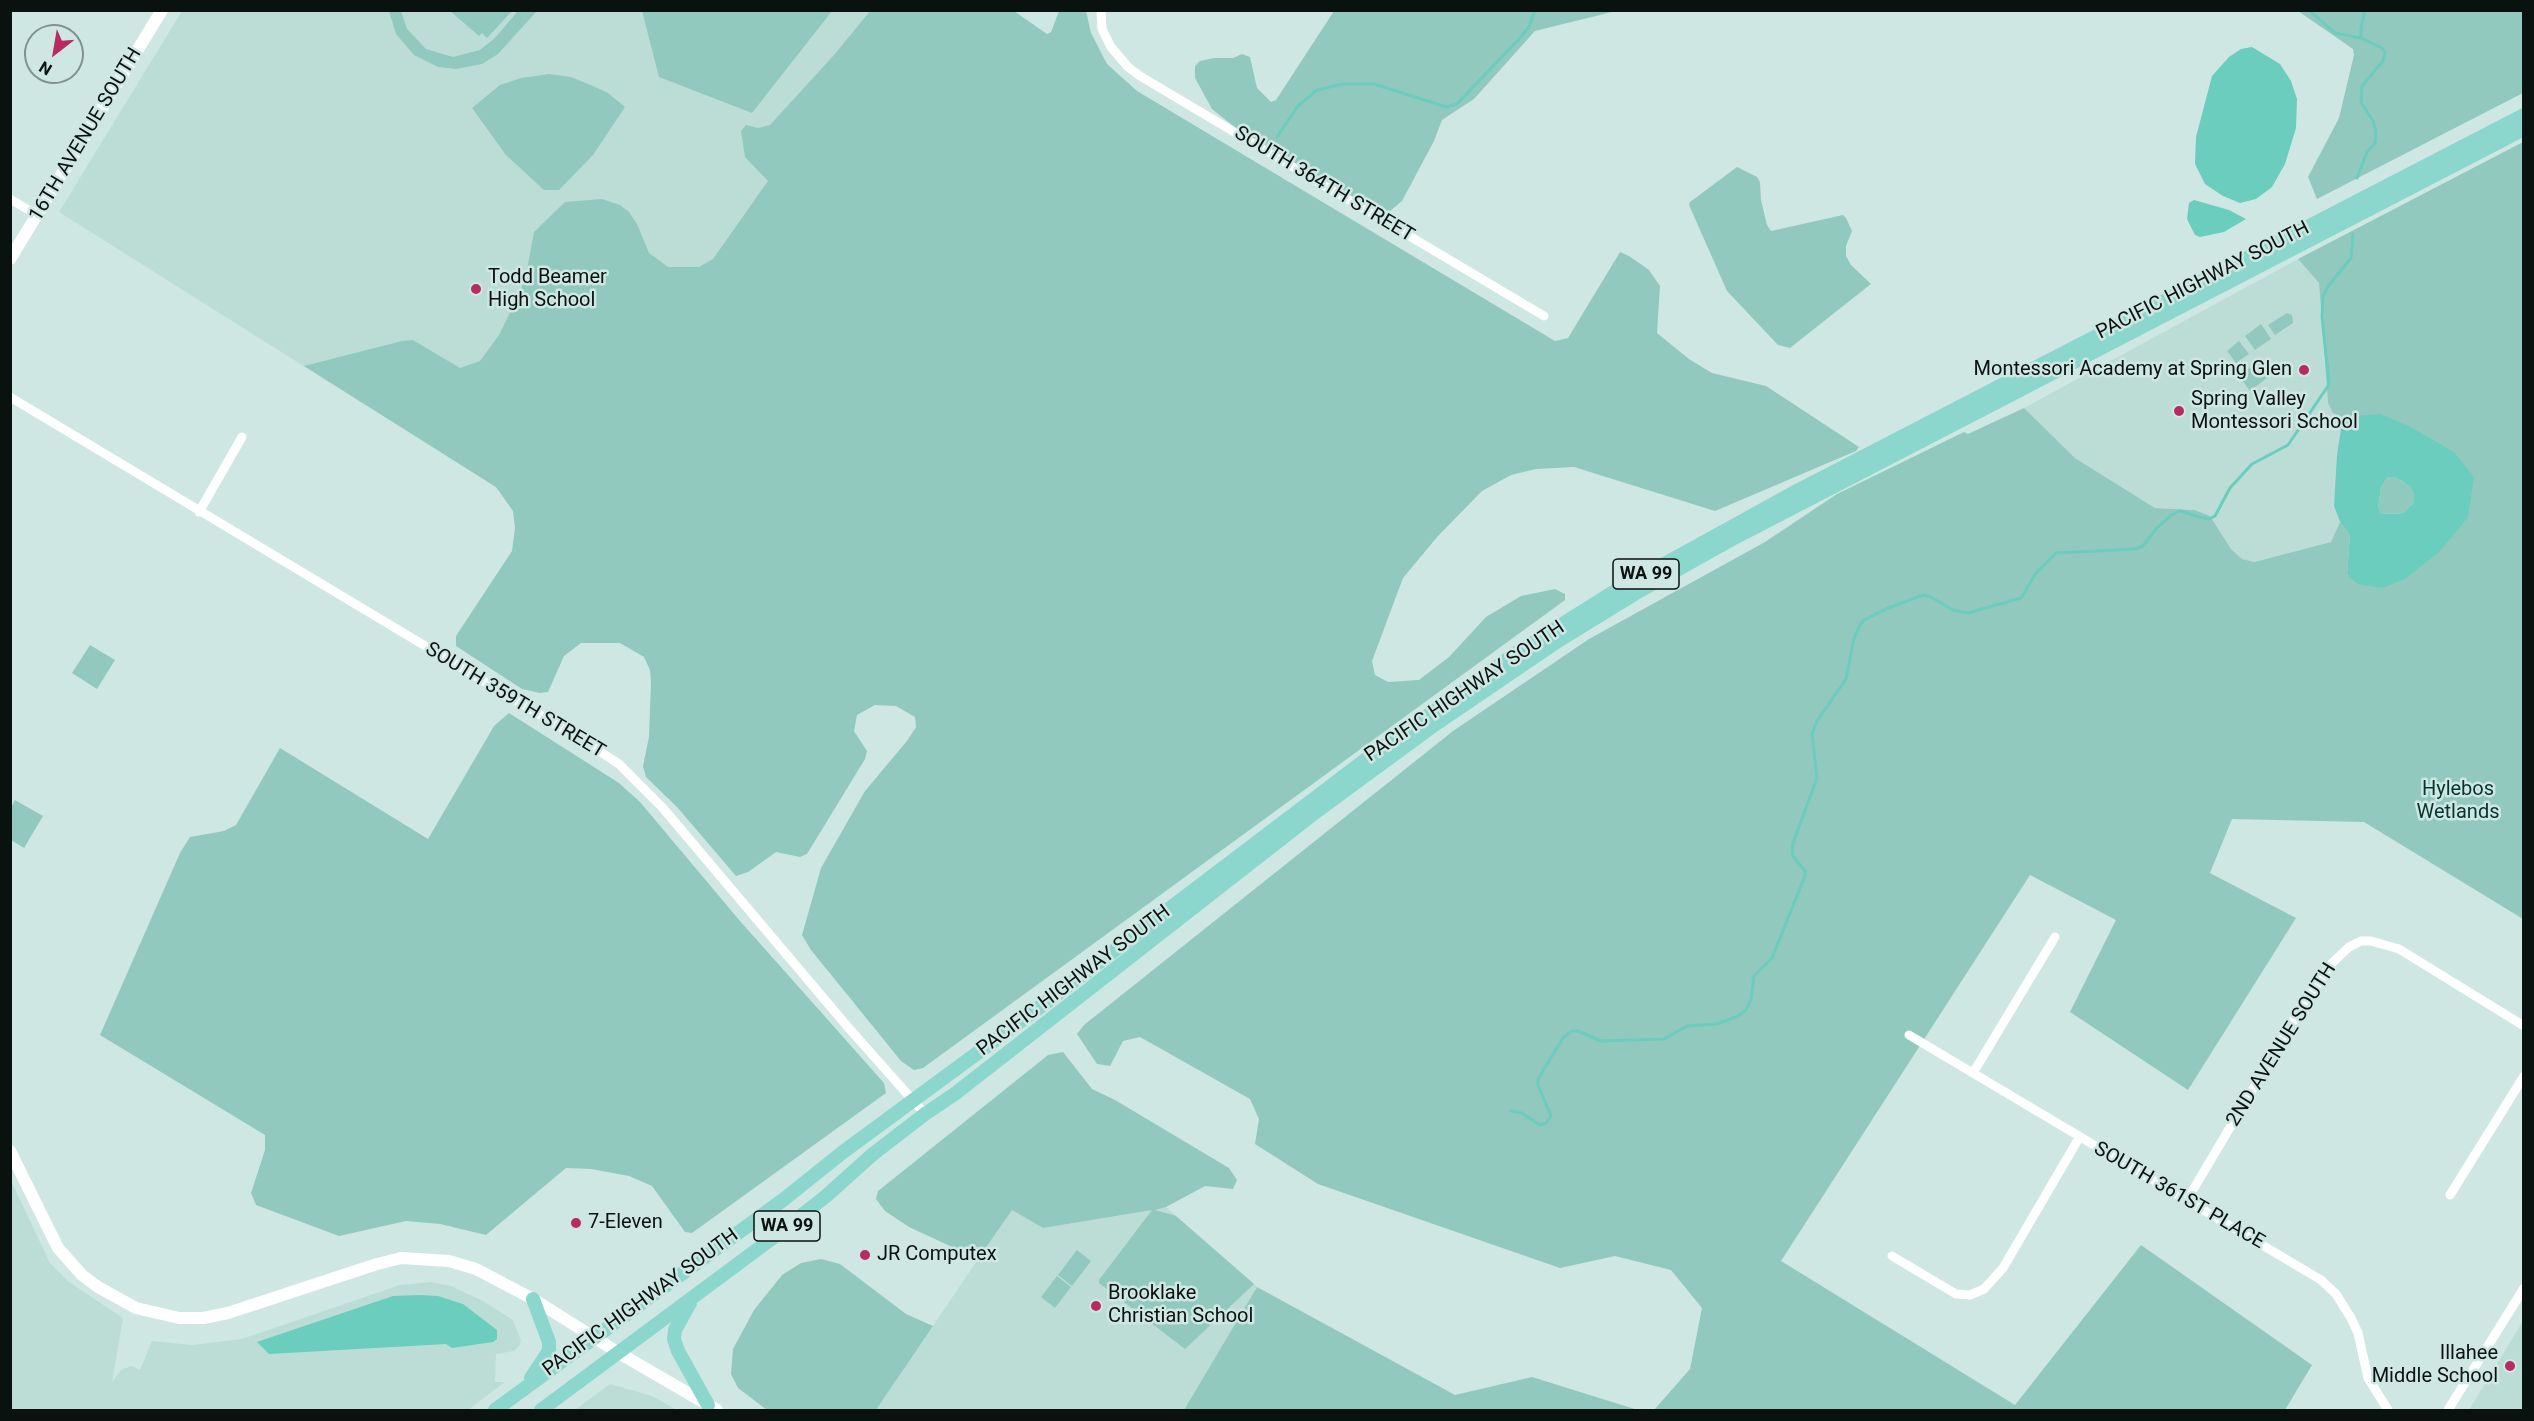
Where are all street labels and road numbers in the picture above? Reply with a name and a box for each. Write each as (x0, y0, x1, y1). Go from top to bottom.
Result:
street label: 16TH AVENUE SOUTH (25, 44, 147, 226)
street label: SOUTH 364TH STREET (1230, 122, 1418, 248)
street label: PACIFIC HIGHWAY SOUTH (2092, 217, 2314, 345)
road number: WA 99 (1613, 559, 1679, 589)
street label: PACIFIC HIGHWAY SOUTH (1360, 616, 1570, 768)
street label: SOUTH 359TH STREET (421, 638, 609, 764)
street label: PACIFIC HIGHWAY SOUTH (973, 900, 1175, 1062)
street label: 2ND AVENUE SOUTH (2222, 959, 2342, 1131)
street label: SOUTH 361ST PLACE (2089, 1137, 2269, 1255)
road number: WA 99 (754, 1211, 820, 1241)
street label: PACIFIC HIGHWAY SOUTH (538, 1224, 744, 1382)

